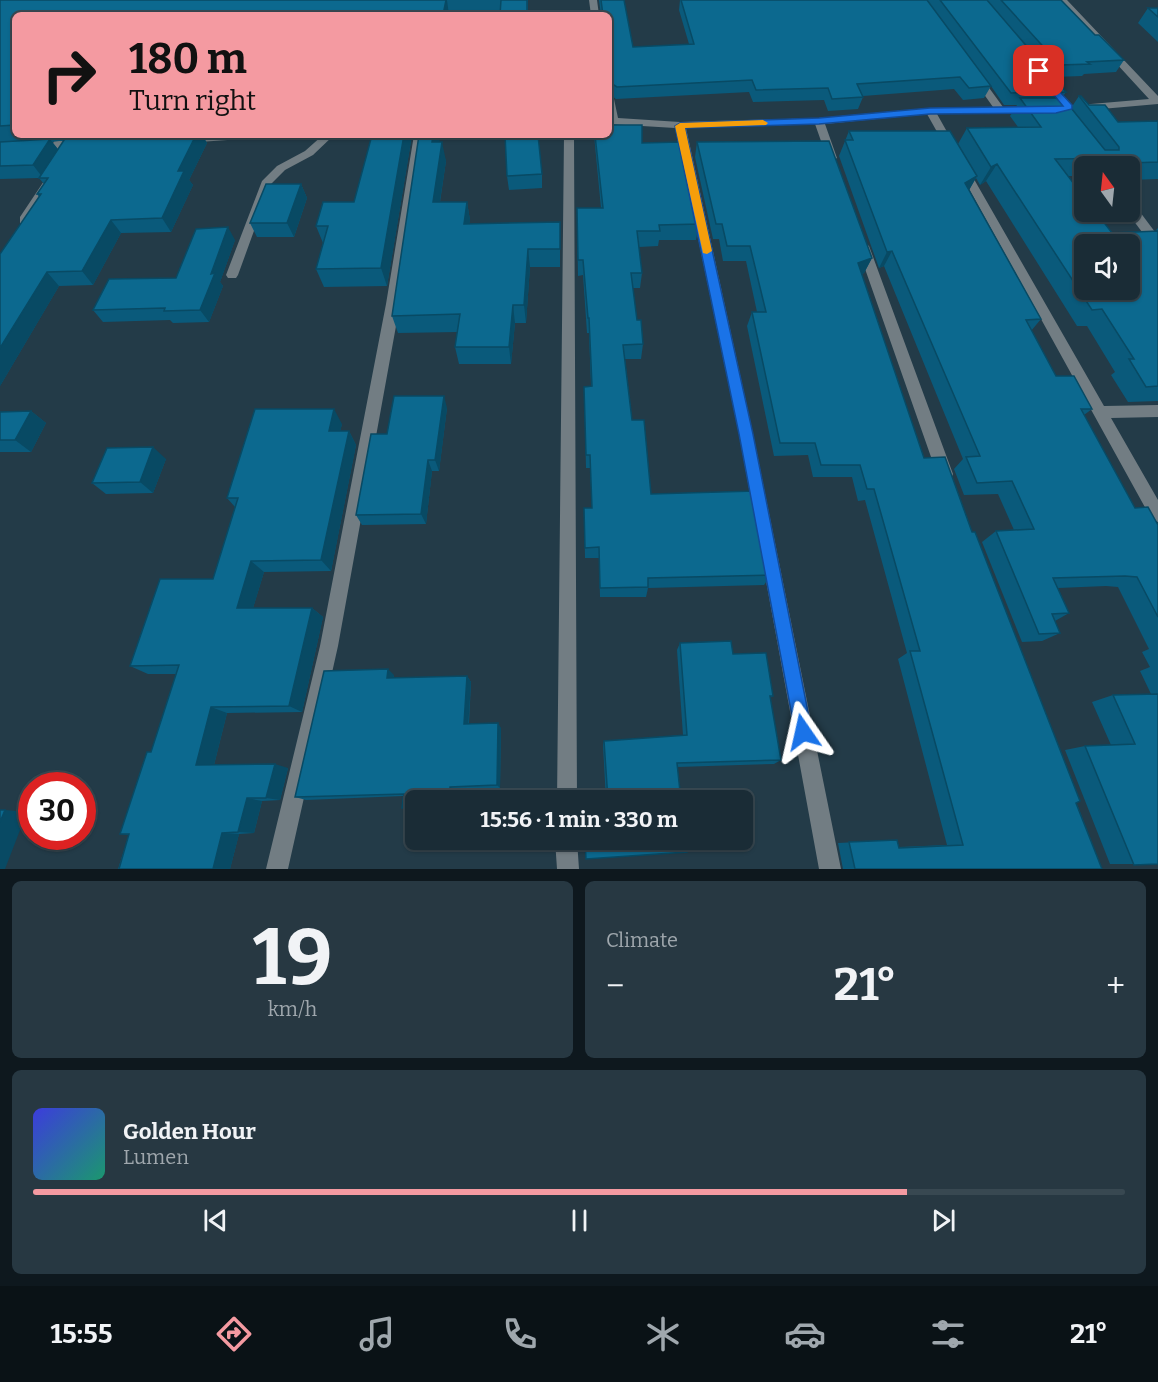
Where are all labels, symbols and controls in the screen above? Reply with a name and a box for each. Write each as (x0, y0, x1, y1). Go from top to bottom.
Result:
text: 180 m (129, 34, 247, 84)
icon: right (30, 36, 108, 114)
pin (1013, 45, 1064, 96)
icon: arrive (1022, 54, 1055, 87)
text: Turn right (129, 85, 256, 117)
north arrow (1074, 156, 1140, 222)
map controls (1074, 156, 1140, 300)
button: sound (1074, 234, 1140, 300)
position arrow (771, 700, 835, 764)
speed limit sign: 30 (18, 772, 96, 850)
text: 15:56 · 1 min · 330 m (480, 806, 678, 833)
text: 19 (253, 911, 332, 1005)
text: Climate (606, 928, 678, 952)
text: 21° (834, 958, 897, 1012)
text: − (606, 966, 624, 1006)
text: + (1106, 966, 1125, 1006)
text: km/h (268, 997, 317, 1021)
text: Golden Hour (123, 1118, 256, 1145)
text: Lumen (123, 1145, 189, 1169)
icon: previous (199, 1204, 232, 1237)
icon: pause (563, 1204, 596, 1237)
icon: next (927, 1204, 960, 1237)
icon: directions (213, 1313, 255, 1355)
icon: music (356, 1313, 398, 1355)
icon: phone (499, 1313, 541, 1355)
icon: climate (642, 1313, 684, 1355)
icon: car (784, 1313, 826, 1355)
icon: filters (927, 1313, 969, 1355)
text: 15:55 (50, 1318, 113, 1350)
text: 21° (1070, 1318, 1108, 1350)

